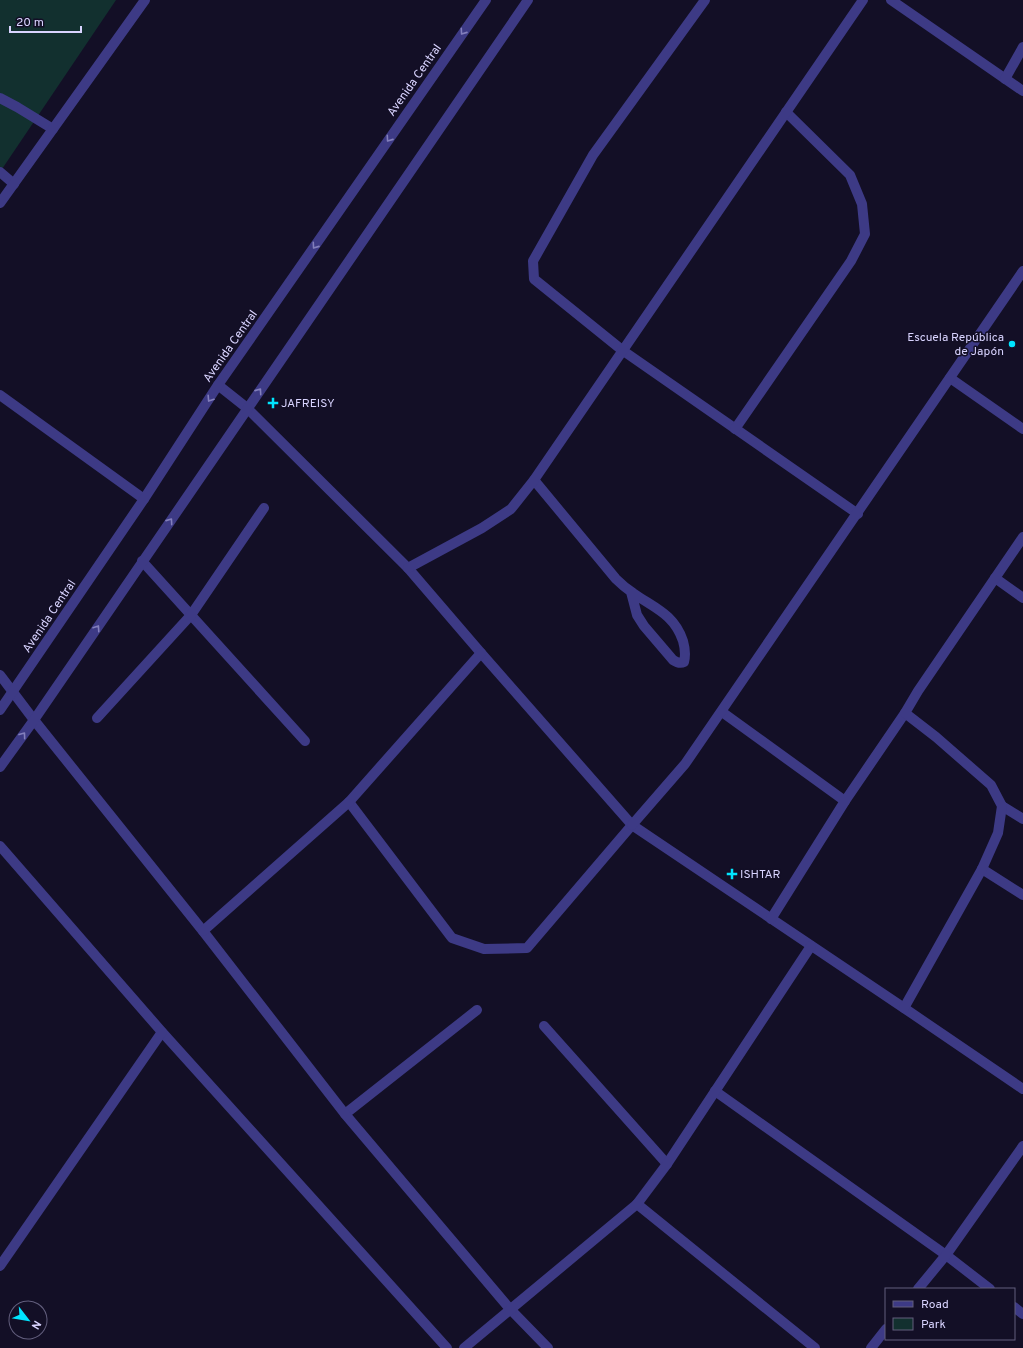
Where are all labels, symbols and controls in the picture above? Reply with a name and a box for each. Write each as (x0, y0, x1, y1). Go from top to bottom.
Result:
scale bar (10, 8, 81, 34)
text: 20 m (16, 15, 44, 31)
one-way arrow (460, 28, 468, 35)
street label: Avenida Central (384, 41, 446, 120)
one-way arrow (386, 135, 394, 142)
one-way arrow (312, 242, 320, 249)
street label: Avenida Central (200, 307, 262, 386)
place label: Escuela República de Japón (907, 330, 1004, 360)
marker: Escuela República de Japón (1007, 339, 1017, 349)
one-way arrow (254, 388, 261, 395)
one-way arrow (207, 395, 215, 402)
place label: JAFREISY (281, 396, 335, 412)
marker: JAFREISY (268, 398, 278, 408)
one-way arrow (165, 518, 172, 525)
street label: Avenida Central (19, 577, 80, 656)
one-way arrow (92, 625, 99, 632)
one-way arrow (18, 733, 25, 740)
place label: ISHTAR (740, 867, 780, 883)
marker: ISHTAR (727, 869, 737, 879)
legend (885, 1288, 1015, 1340)
text: Road (921, 1297, 949, 1313)
north arrow (8, 1300, 48, 1340)
text: Park (921, 1317, 946, 1333)
text: N (28, 1318, 44, 1332)

